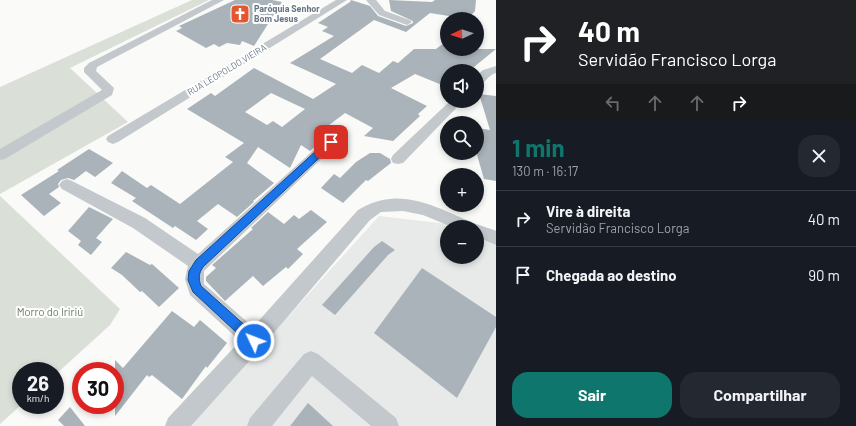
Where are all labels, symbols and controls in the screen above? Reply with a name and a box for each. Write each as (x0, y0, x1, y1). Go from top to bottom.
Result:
church icon: Paróquia Senhor Bom Jesus (229, 3, 251, 25)
place label: Paróquia Senhor Bom Jesus (254, 3, 320, 24)
north arrow (440, 12, 484, 56)
map controls (440, 12, 484, 264)
text: 40 m (578, 14, 640, 48)
icon: right (512, 16, 564, 68)
street label: RUA LEOPOLDO VIEIRA (185, 41, 269, 98)
text: Servidão Francisco Lorga (578, 48, 776, 70)
button: sound (440, 64, 484, 108)
icon: left (602, 92, 624, 114)
icon: ahead (644, 92, 666, 114)
icon: ahead (686, 92, 708, 114)
icon: right (728, 92, 750, 114)
button: search (440, 116, 484, 160)
pin (314, 125, 348, 159)
icon: arrive (320, 131, 342, 153)
text: 1 min (512, 133, 565, 162)
button: close (798, 135, 840, 177)
text: 130 m · 16:17 (512, 163, 578, 179)
button: + (440, 168, 484, 212)
text: Vire à direita (546, 202, 630, 220)
icon: right (512, 208, 534, 230)
text: 40 m (808, 210, 840, 228)
button: − (440, 220, 484, 264)
text: Servidão Francisco Lorga (546, 220, 689, 236)
icon: arrive (512, 264, 534, 286)
text: Chegada ao destino (546, 266, 677, 284)
text: 90 m (808, 266, 840, 284)
park label: Morro do Iririú (17, 305, 83, 318)
position arrow (233, 320, 275, 362)
speed limit sign: 30 (72, 362, 124, 414)
text: 26 (27, 371, 49, 395)
button: Sair (512, 372, 672, 418)
button: Compartilhar (680, 372, 840, 418)
text: km/h (27, 392, 49, 404)

